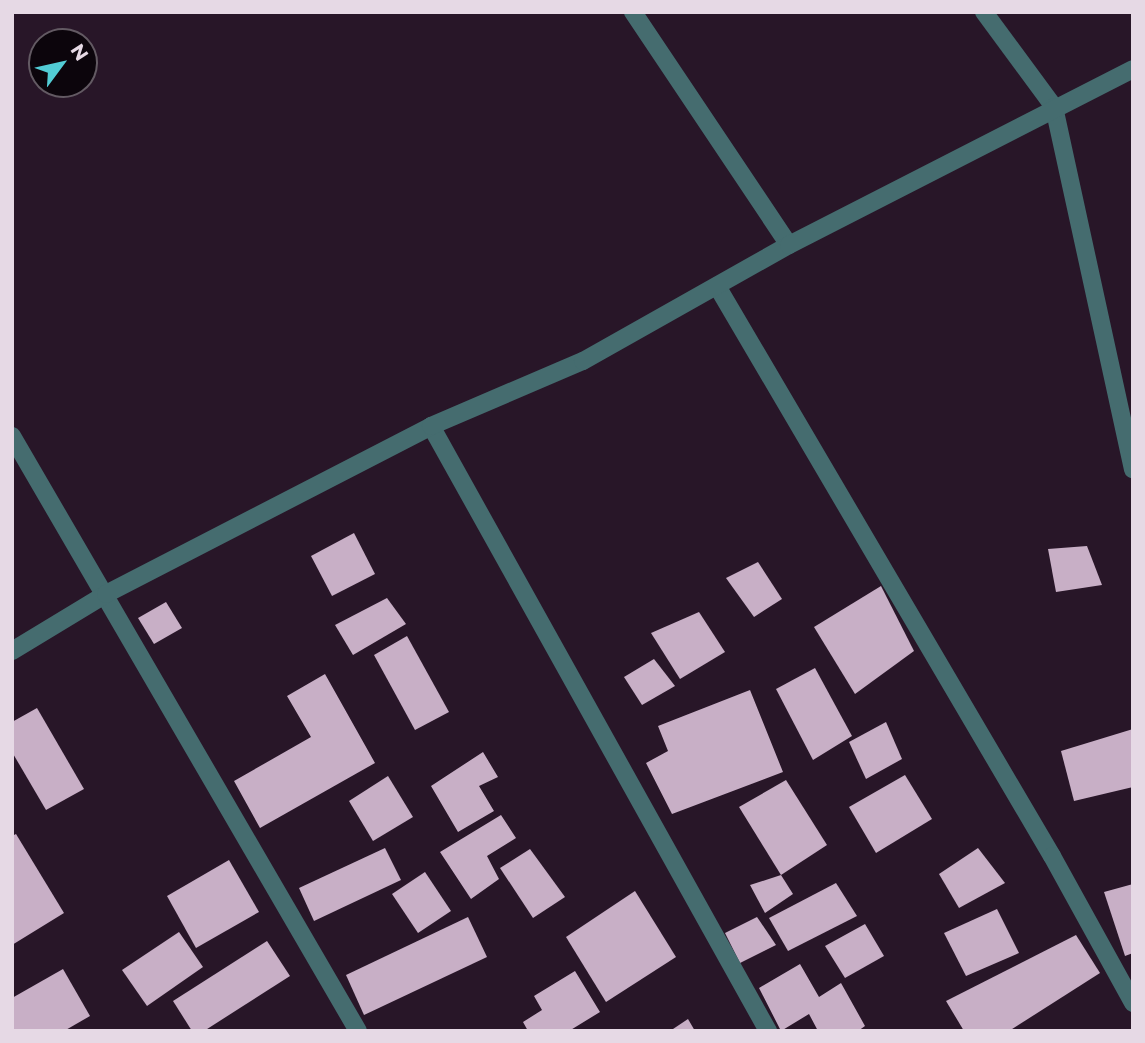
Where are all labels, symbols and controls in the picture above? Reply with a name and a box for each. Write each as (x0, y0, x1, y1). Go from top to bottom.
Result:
north arrow (28, 28, 98, 98)
text: N (66, 40, 93, 65)

